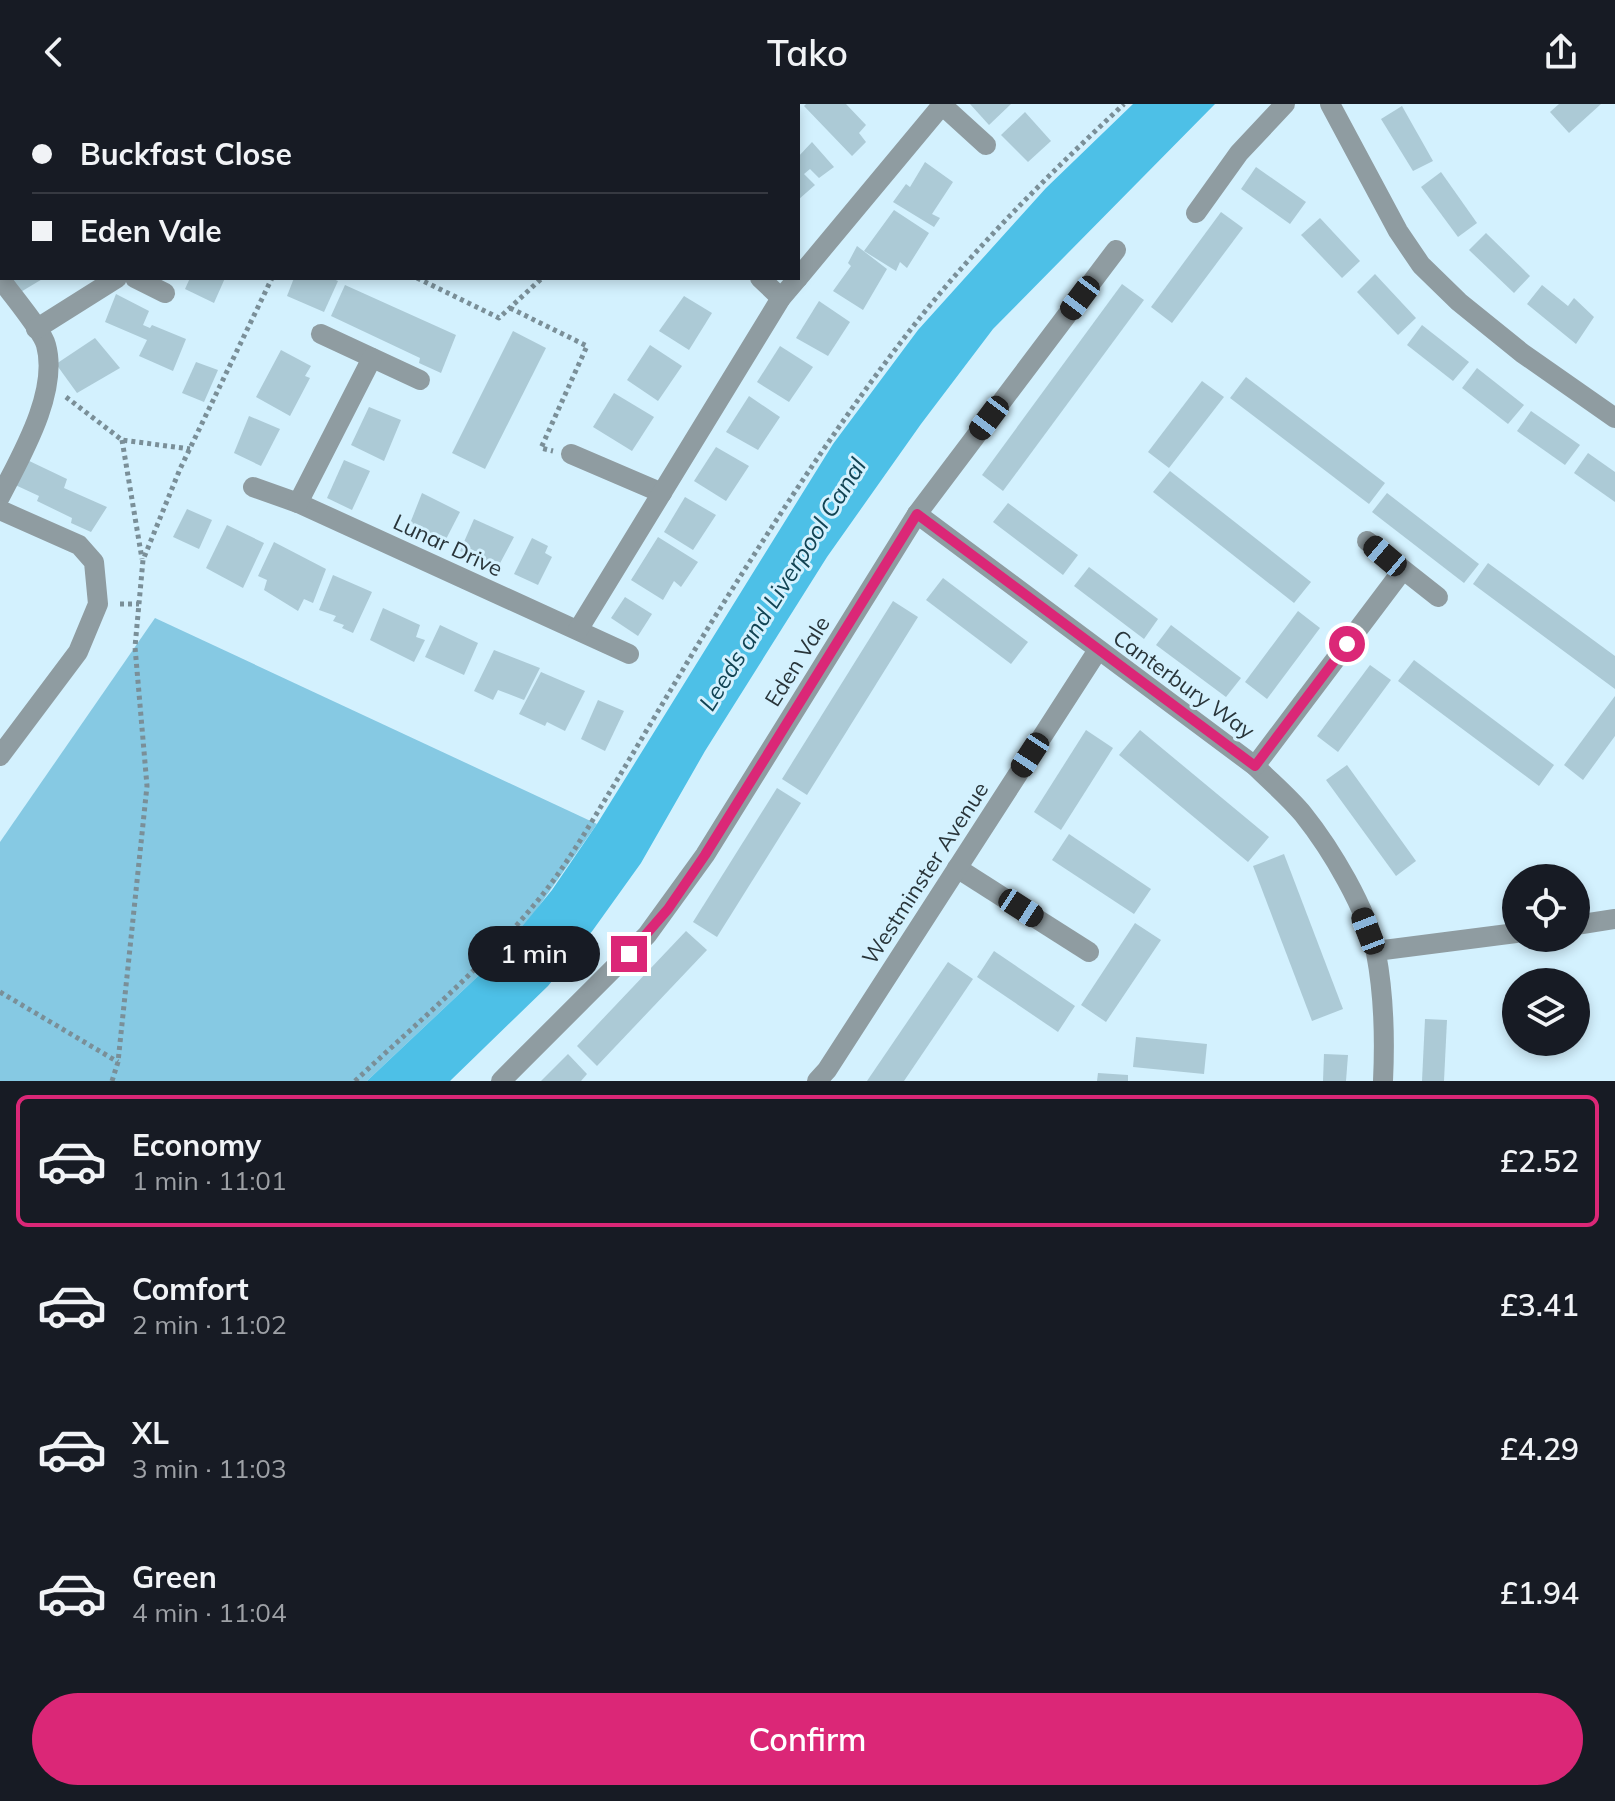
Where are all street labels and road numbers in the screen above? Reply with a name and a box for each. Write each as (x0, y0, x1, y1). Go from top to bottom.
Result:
street label: Lunar Drive (389, 507, 507, 583)
street label: Eden Vale (758, 611, 836, 711)
street label: Canterbury Way (1108, 623, 1261, 745)
street label: Westminster Avenue (856, 777, 994, 969)

